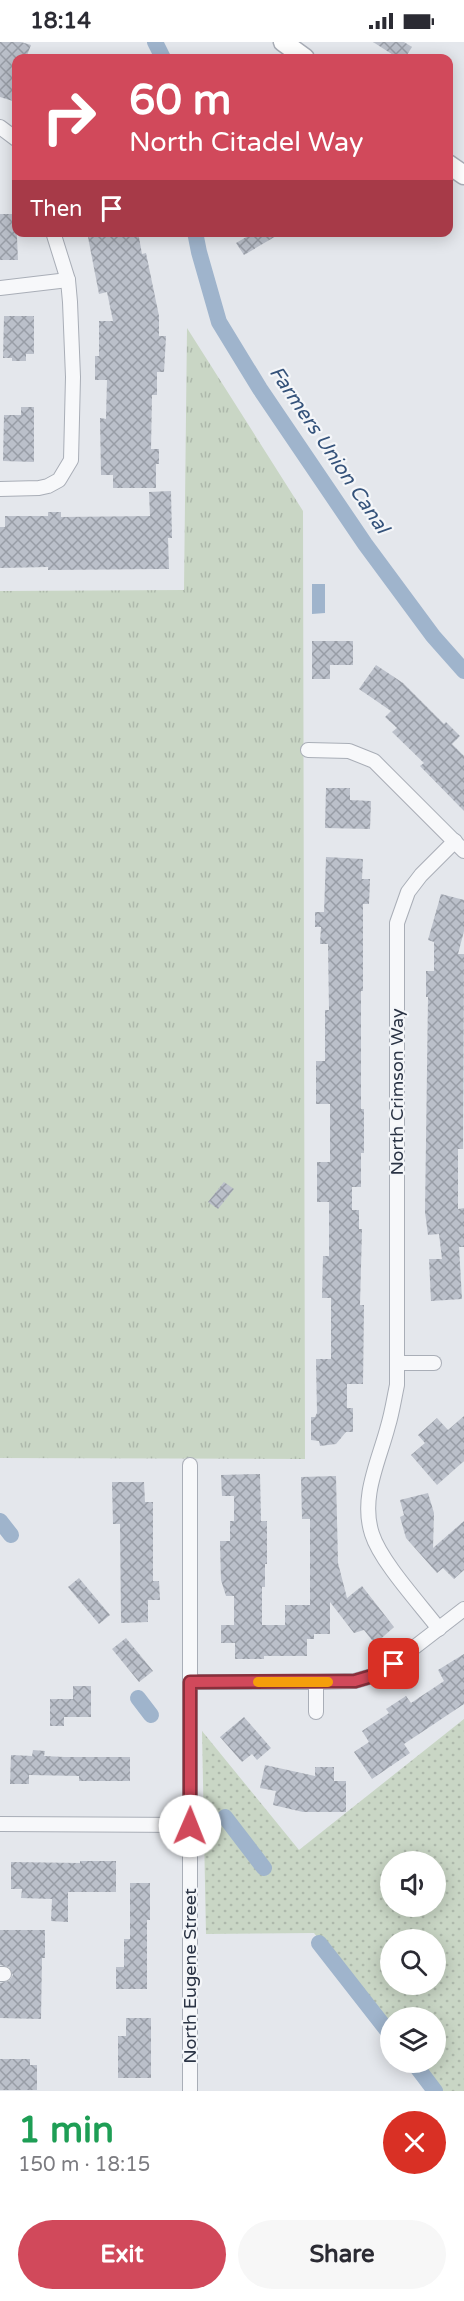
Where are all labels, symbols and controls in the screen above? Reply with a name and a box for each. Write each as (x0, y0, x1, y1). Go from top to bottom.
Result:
text: 18:14 (30, 8, 91, 34)
text: 60 m (129, 75, 231, 126)
icon: right (30, 78, 108, 156)
text: North Citadel Way (129, 126, 364, 159)
icon: arrive (95, 192, 128, 225)
text: Then (30, 196, 83, 222)
water label: Farmers Union Canal (264, 362, 395, 540)
street label: North Crimson Way (386, 1008, 408, 1176)
pin (368, 1638, 419, 1689)
icon: arrive (377, 1647, 410, 1680)
position arrow (158, 1794, 222, 1858)
map controls (380, 1851, 446, 2073)
button: sound (380, 1851, 446, 1917)
street label: North Eugene Street (179, 1888, 201, 2064)
button: search (380, 1929, 446, 1995)
button: layers (380, 2007, 446, 2073)
text: 1 min (18, 2109, 114, 2152)
button: close (383, 2111, 446, 2174)
text: 150 m · 18:15 (18, 2153, 150, 2177)
button: Exit (18, 2220, 226, 2289)
button: Share (238, 2220, 446, 2289)

